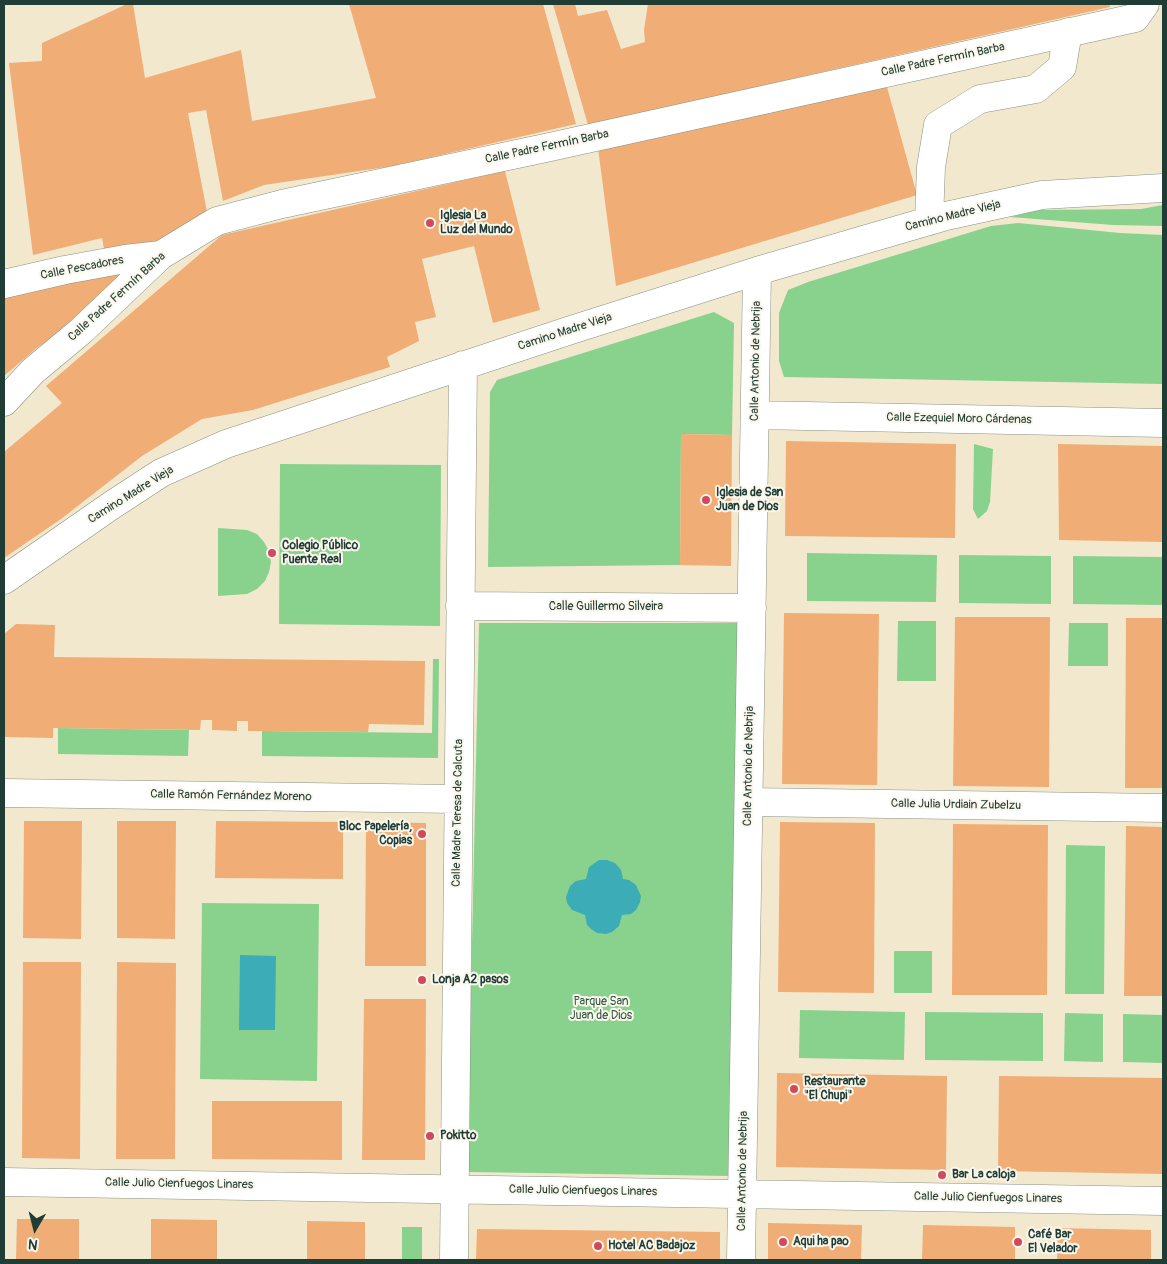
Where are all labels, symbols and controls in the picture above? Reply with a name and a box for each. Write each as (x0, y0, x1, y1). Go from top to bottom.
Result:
street label: Calle Padre Fermín Barba (880, 40, 1006, 80)
street label: Calle Padre Fermín Barba (484, 127, 610, 167)
street label: Camino Madre Vieja (904, 197, 1002, 235)
place label: Iglesia La Luz del Mundo (440, 209, 513, 237)
marker: Iglesia La Luz del Mundo (424, 217, 436, 229)
street label: Calle Padre Fermín Barba (65, 249, 169, 345)
street label: Calle Pescadores (39, 253, 125, 283)
street label: Calle Antonio de Nebrija (748, 301, 764, 421)
street label: Camino Madre Vieja (516, 310, 614, 354)
street label: Calle Ezequiel Moro Cárdenas (886, 411, 1032, 427)
street label: Camino Madre Vieja (86, 463, 176, 527)
place label: Iglesia de San Juan de Dios (716, 486, 783, 514)
marker: Iglesia de San Juan de Dios (700, 494, 712, 506)
place label: Colegio Público Puente Real (282, 539, 358, 567)
marker: Colegio Público Puente Real (266, 547, 278, 559)
street label: Calle Guillermo Silveira (549, 600, 663, 614)
street label: Calle Antonio de Nebrija (741, 706, 757, 826)
street label: Calle Madre Teresa de Calcuta (450, 739, 466, 887)
street label: Calle Ramón Fernández Moreno (150, 787, 312, 805)
street label: Calle Julia Urdiain Zubelzu (891, 797, 1021, 813)
place label: Bloc Papelería, Copias (339, 820, 412, 848)
marker: Bloc Papelería, Copias (416, 828, 428, 840)
place label: Lonja A2 pasos (432, 973, 508, 987)
marker: Lonja A2 pasos (416, 974, 428, 986)
park label: Parque San Juan de Dios (570, 995, 632, 1023)
place label: Restaurante "El Chupi" (804, 1075, 865, 1103)
marker: Restaurante "El Chupi" (788, 1083, 800, 1095)
street label: Calle Antonio de Nebrija (735, 1111, 751, 1231)
place label: Pokitto (440, 1129, 476, 1143)
marker: Pokitto (424, 1130, 436, 1142)
place label: Bar La caloja (952, 1168, 1016, 1182)
marker: Bar La caloja (936, 1169, 948, 1181)
street label: Calle Julio Cienfuegos Linares (105, 1176, 253, 1192)
street label: Calle Julio Cienfuegos Linares (509, 1183, 657, 1199)
street label: Calle Julio Cienfuegos Linares (914, 1190, 1062, 1206)
north arrow (10, 1204, 60, 1254)
place label: Café Bar El Velador (1028, 1228, 1078, 1256)
text: N (27, 1235, 39, 1253)
place label: Aqui ha pao (793, 1235, 849, 1249)
marker: Aqui ha pao (777, 1236, 789, 1248)
marker: Café Bar El Velador (1012, 1236, 1024, 1248)
place label: Hotel AC Badajoz (608, 1239, 695, 1253)
marker: Hotel AC Badajoz (592, 1240, 604, 1252)

